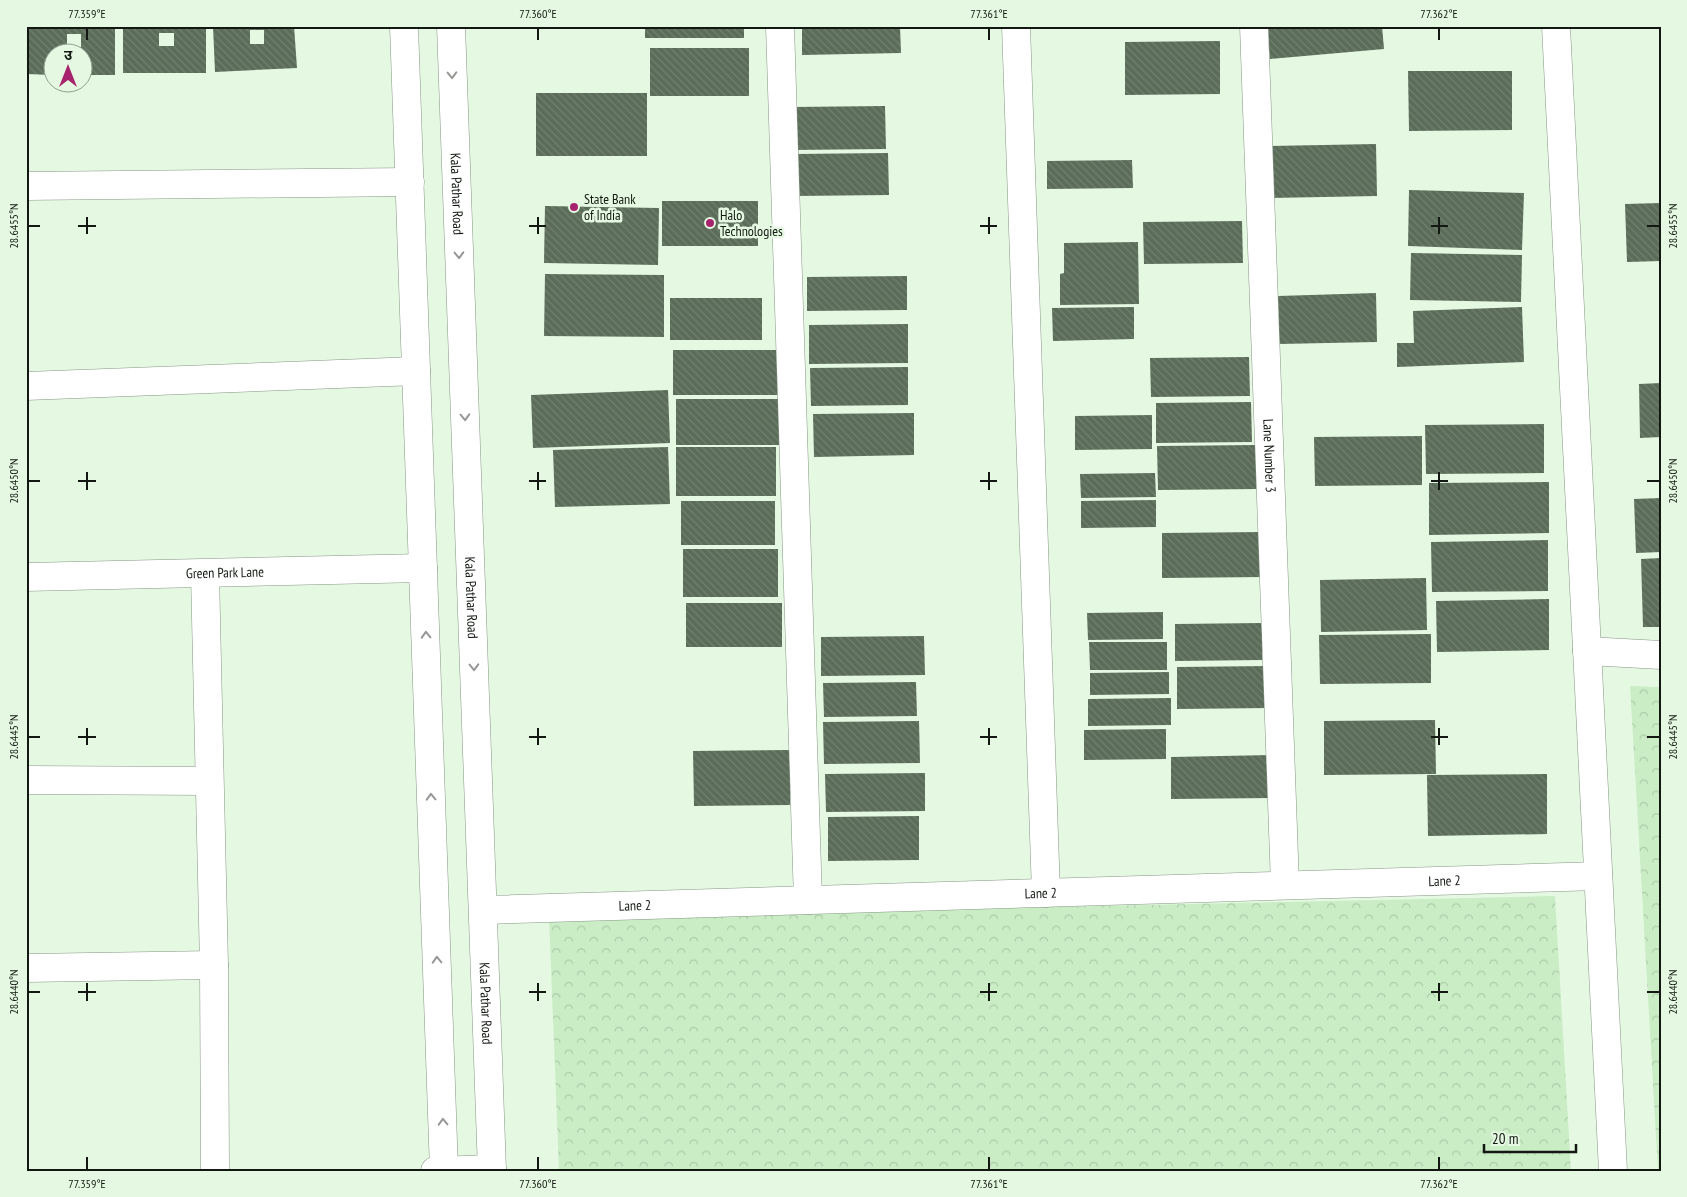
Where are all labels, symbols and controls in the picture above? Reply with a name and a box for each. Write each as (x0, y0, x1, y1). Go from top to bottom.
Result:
text: 77.359°E (68, 6, 106, 21)
text: 77.360°E (519, 6, 557, 21)
text: 77.361°E (970, 6, 1008, 21)
text: 77.362°E (1420, 6, 1458, 21)
north arrow (42, 42, 92, 92)
text: उ (64, 46, 73, 64)
one-way arrow (447, 71, 458, 79)
street label: Kala Pathar Road (447, 153, 467, 235)
place label: State Bank of India (584, 190, 636, 224)
marker: State Bank of India (568, 201, 580, 213)
text: 28.6455°N (6, 203, 21, 249)
text: 28.6455°N (1665, 203, 1680, 249)
place label: Halo Technologies (720, 206, 783, 240)
marker: Halo Technologies (704, 217, 716, 229)
one-way arrow (454, 252, 464, 259)
one-way arrow (459, 413, 470, 421)
street label: Lane Number 3 (1259, 418, 1280, 493)
text: 28.6450°N (6, 458, 21, 504)
text: 28.6450°N (1665, 458, 1680, 504)
street label: Kala Pathar Road (461, 556, 482, 639)
street label: Green Park Lane (186, 563, 264, 582)
one-way arrow (420, 631, 431, 639)
one-way arrow (469, 664, 479, 671)
text: 28.6445°N (6, 714, 21, 760)
text: 28.6445°N (1665, 714, 1680, 760)
one-way arrow (426, 793, 437, 801)
street label: Lane 2 (1428, 871, 1461, 890)
street label: Lane 2 (1024, 884, 1057, 902)
street label: Lane 2 (618, 896, 651, 915)
one-way arrow (432, 955, 442, 963)
street label: Kala Pathar Road (476, 962, 496, 1045)
text: 28.6440°N (6, 969, 21, 1015)
text: 28.6440°N (1665, 969, 1680, 1015)
one-way arrow (437, 1118, 448, 1126)
scale bar (1484, 1122, 1577, 1154)
text: 20 m (1492, 1129, 1518, 1148)
text: 77.359°E (68, 1176, 106, 1191)
text: 77.360°E (519, 1176, 557, 1191)
text: 77.361°E (970, 1176, 1008, 1191)
text: 77.362°E (1420, 1176, 1458, 1191)

